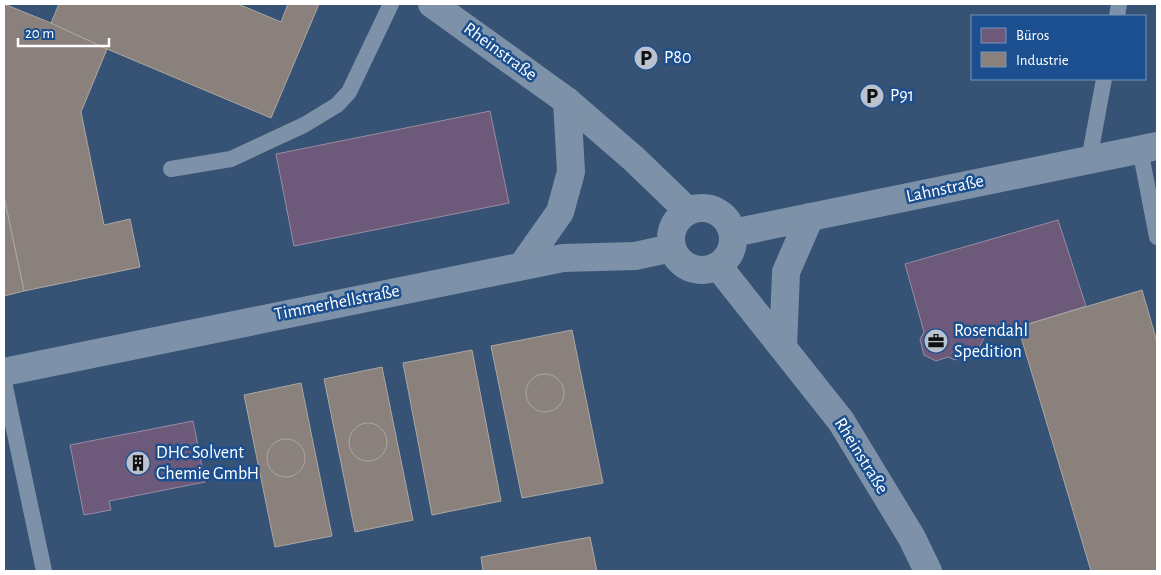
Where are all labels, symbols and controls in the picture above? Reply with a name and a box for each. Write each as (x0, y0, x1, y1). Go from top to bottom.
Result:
scale bar (18, 15, 109, 47)
legend (971, 15, 1146, 80)
street label: Rheinstraße (460, 20, 540, 84)
text: 20 m (25, 26, 54, 41)
text: Büros (1016, 28, 1049, 43)
parking icon: P80 (633, 45, 659, 71)
place label: P80 (664, 49, 691, 67)
text: Industrie (1016, 53, 1069, 68)
parking icon: P91 (859, 83, 885, 109)
place label: P91 (890, 87, 914, 105)
street label: Lahnstraße (905, 172, 985, 206)
street label: Timmerhellstraße (273, 282, 401, 324)
place label: Rosendahl Spedition (954, 322, 1028, 361)
office icon: Rosendahl Spedition (923, 328, 949, 354)
street label: Rheinstraße (831, 415, 891, 497)
place label: DHC Solvent Chemie GmbH (156, 444, 259, 483)
building icon: DHC Solvent Chemie GmbH (125, 450, 151, 476)

